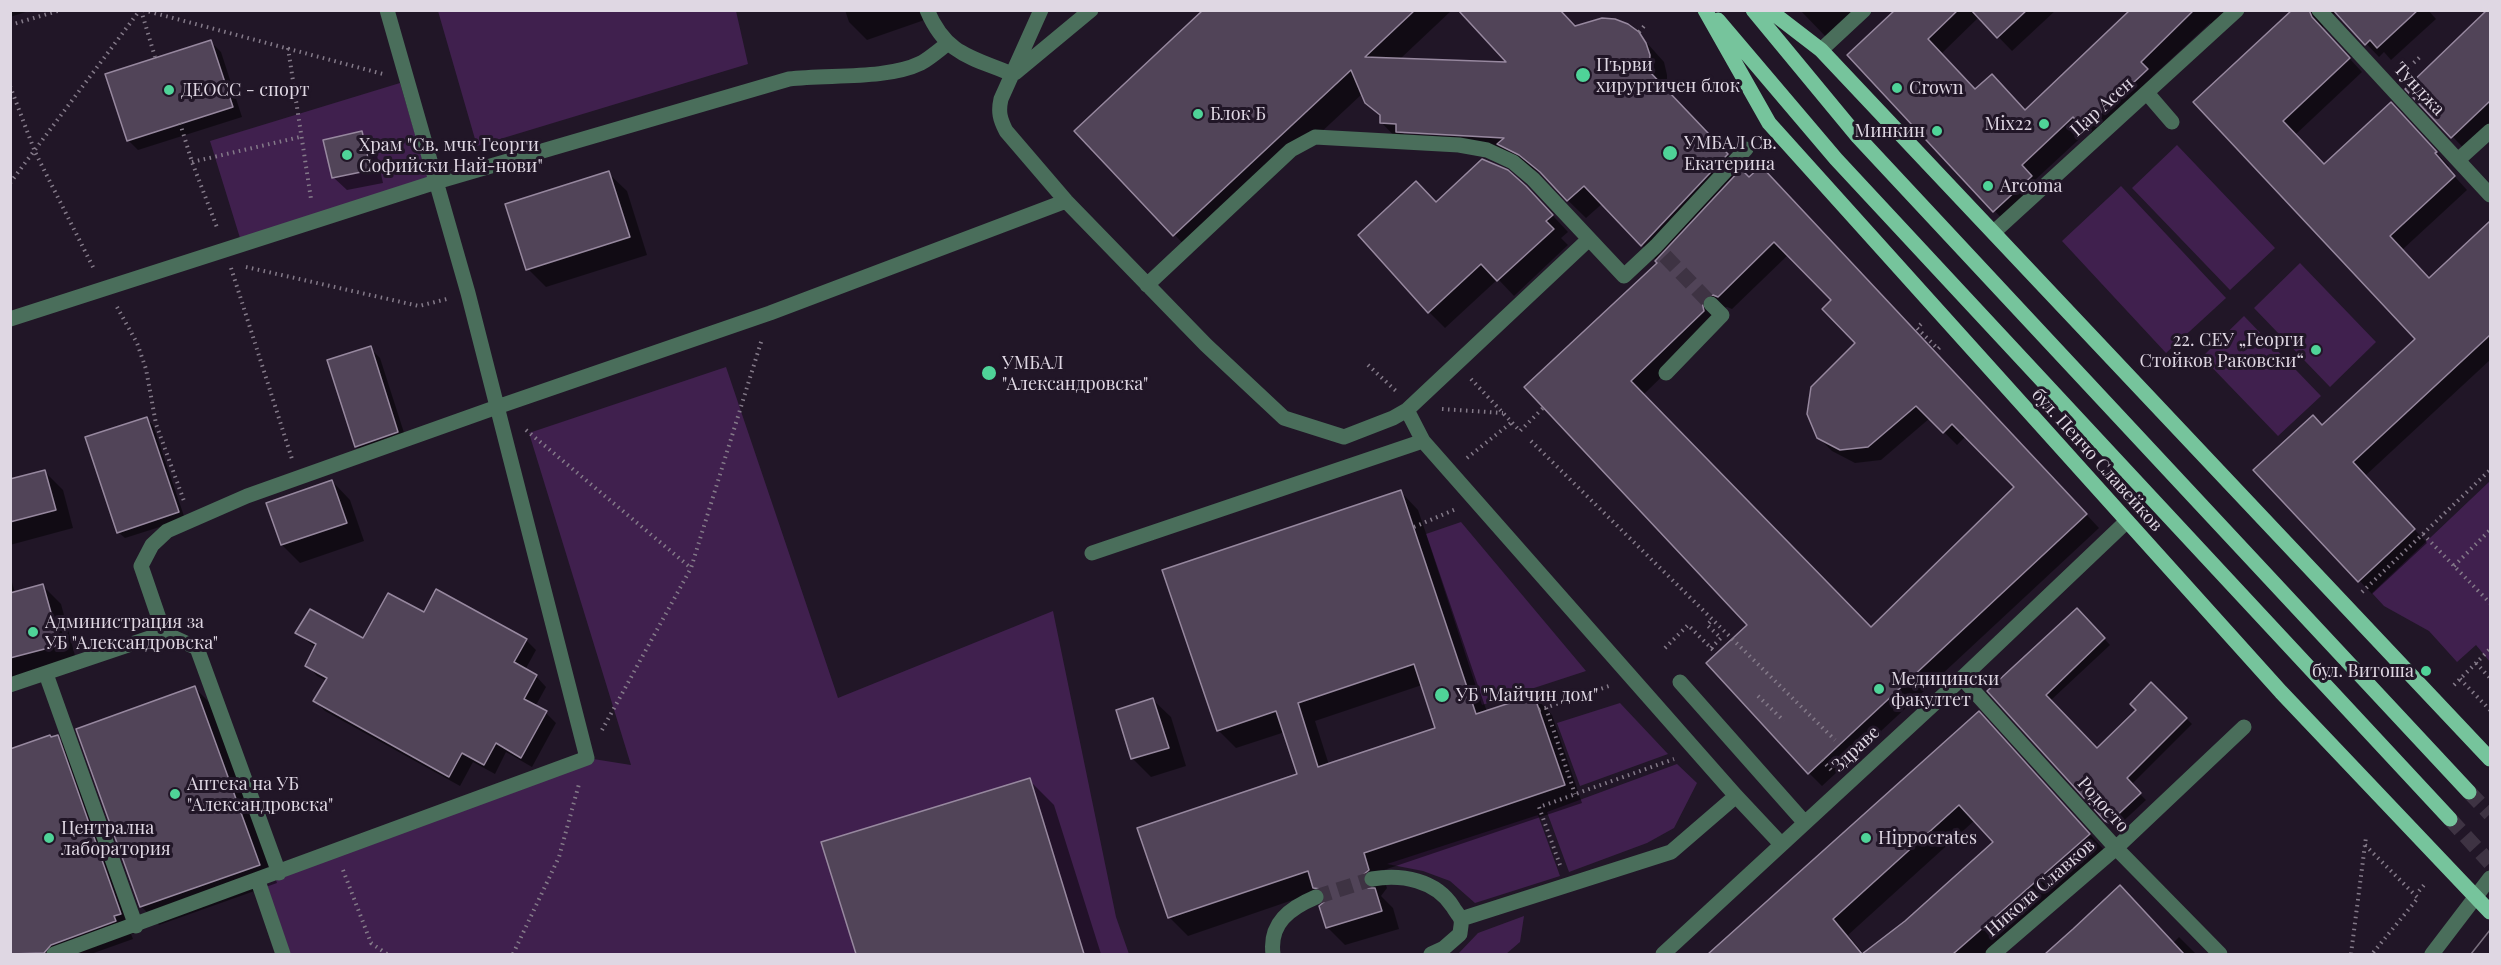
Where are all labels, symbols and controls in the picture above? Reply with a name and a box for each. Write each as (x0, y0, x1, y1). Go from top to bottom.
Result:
place label: Първи хирургичен блок (1596, 54, 1740, 97)
street label: Тунджа (2389, 58, 2449, 120)
marker: Първи хирургичен блок (1574, 66, 1592, 84)
street label: Цар Асен (2066, 73, 2138, 141)
place label: Crown (1909, 77, 1963, 99)
place label: ДЕОСС - спорт (181, 79, 309, 101)
marker: Crown (1890, 81, 1904, 95)
marker: ДЕОСС - спорт (162, 83, 176, 97)
place label: Блок Б (1210, 103, 1266, 125)
marker: Блок Б (1191, 107, 1205, 121)
place label: Mix22 (1984, 113, 2032, 135)
marker: Mix22 (2037, 117, 2051, 131)
place label: Минкин (1854, 120, 1925, 142)
marker: Минкин (1930, 124, 1944, 138)
place label: УМБАЛ Св. Екатерина (1684, 132, 1777, 174)
place label: Храм "Св. мчк Георги Софийски Най-нови" (359, 134, 543, 176)
marker: УМБАЛ Св. Екатерина (1661, 144, 1679, 162)
marker: Храм "Св. мчк Георги Софийски Най-нови" (340, 148, 354, 162)
place label: Arcoma (2000, 175, 2063, 197)
marker: Arcoma (1981, 179, 1995, 193)
place label: 22. СЕУ „Георги Стойков Раковски“ (2139, 329, 2304, 372)
marker: 22. СЕУ „Георги Стойков Раковски“ (2309, 343, 2323, 357)
place label: УМБАЛ "Александровска" (1002, 352, 1148, 394)
marker: УМБАЛ "Александровска" (980, 364, 998, 382)
street label: бул. Пенчо Славейков (2027, 384, 2167, 536)
place label: Администрация за УБ "Александровска" (45, 611, 218, 654)
marker: Администрация за УБ "Александровска" (26, 625, 40, 639)
place label: бул. Витоша (2312, 660, 2414, 682)
marker: бул. Витоша (2419, 664, 2433, 678)
place label: Медицински факултет (1891, 668, 1999, 710)
marker: Медицински факултет (1872, 682, 1886, 696)
place label: УБ "Майчин дом" (1456, 684, 1598, 706)
marker: УБ "Майчин дом" (1433, 686, 1451, 704)
street label: Здраве (1828, 722, 1884, 776)
place label: Аптека на УБ "Александровска" (187, 773, 333, 816)
street label: Родосто (2073, 773, 2133, 837)
marker: Аптека на УБ "Александровска" (168, 787, 182, 801)
place label: Централна лаборатория (61, 817, 171, 860)
place label: Hippocrates (1878, 827, 1977, 849)
marker: Централна лаборатория (42, 831, 56, 845)
marker: Hippocrates (1859, 831, 1873, 845)
street label: Никола Славков (1981, 835, 2099, 941)

